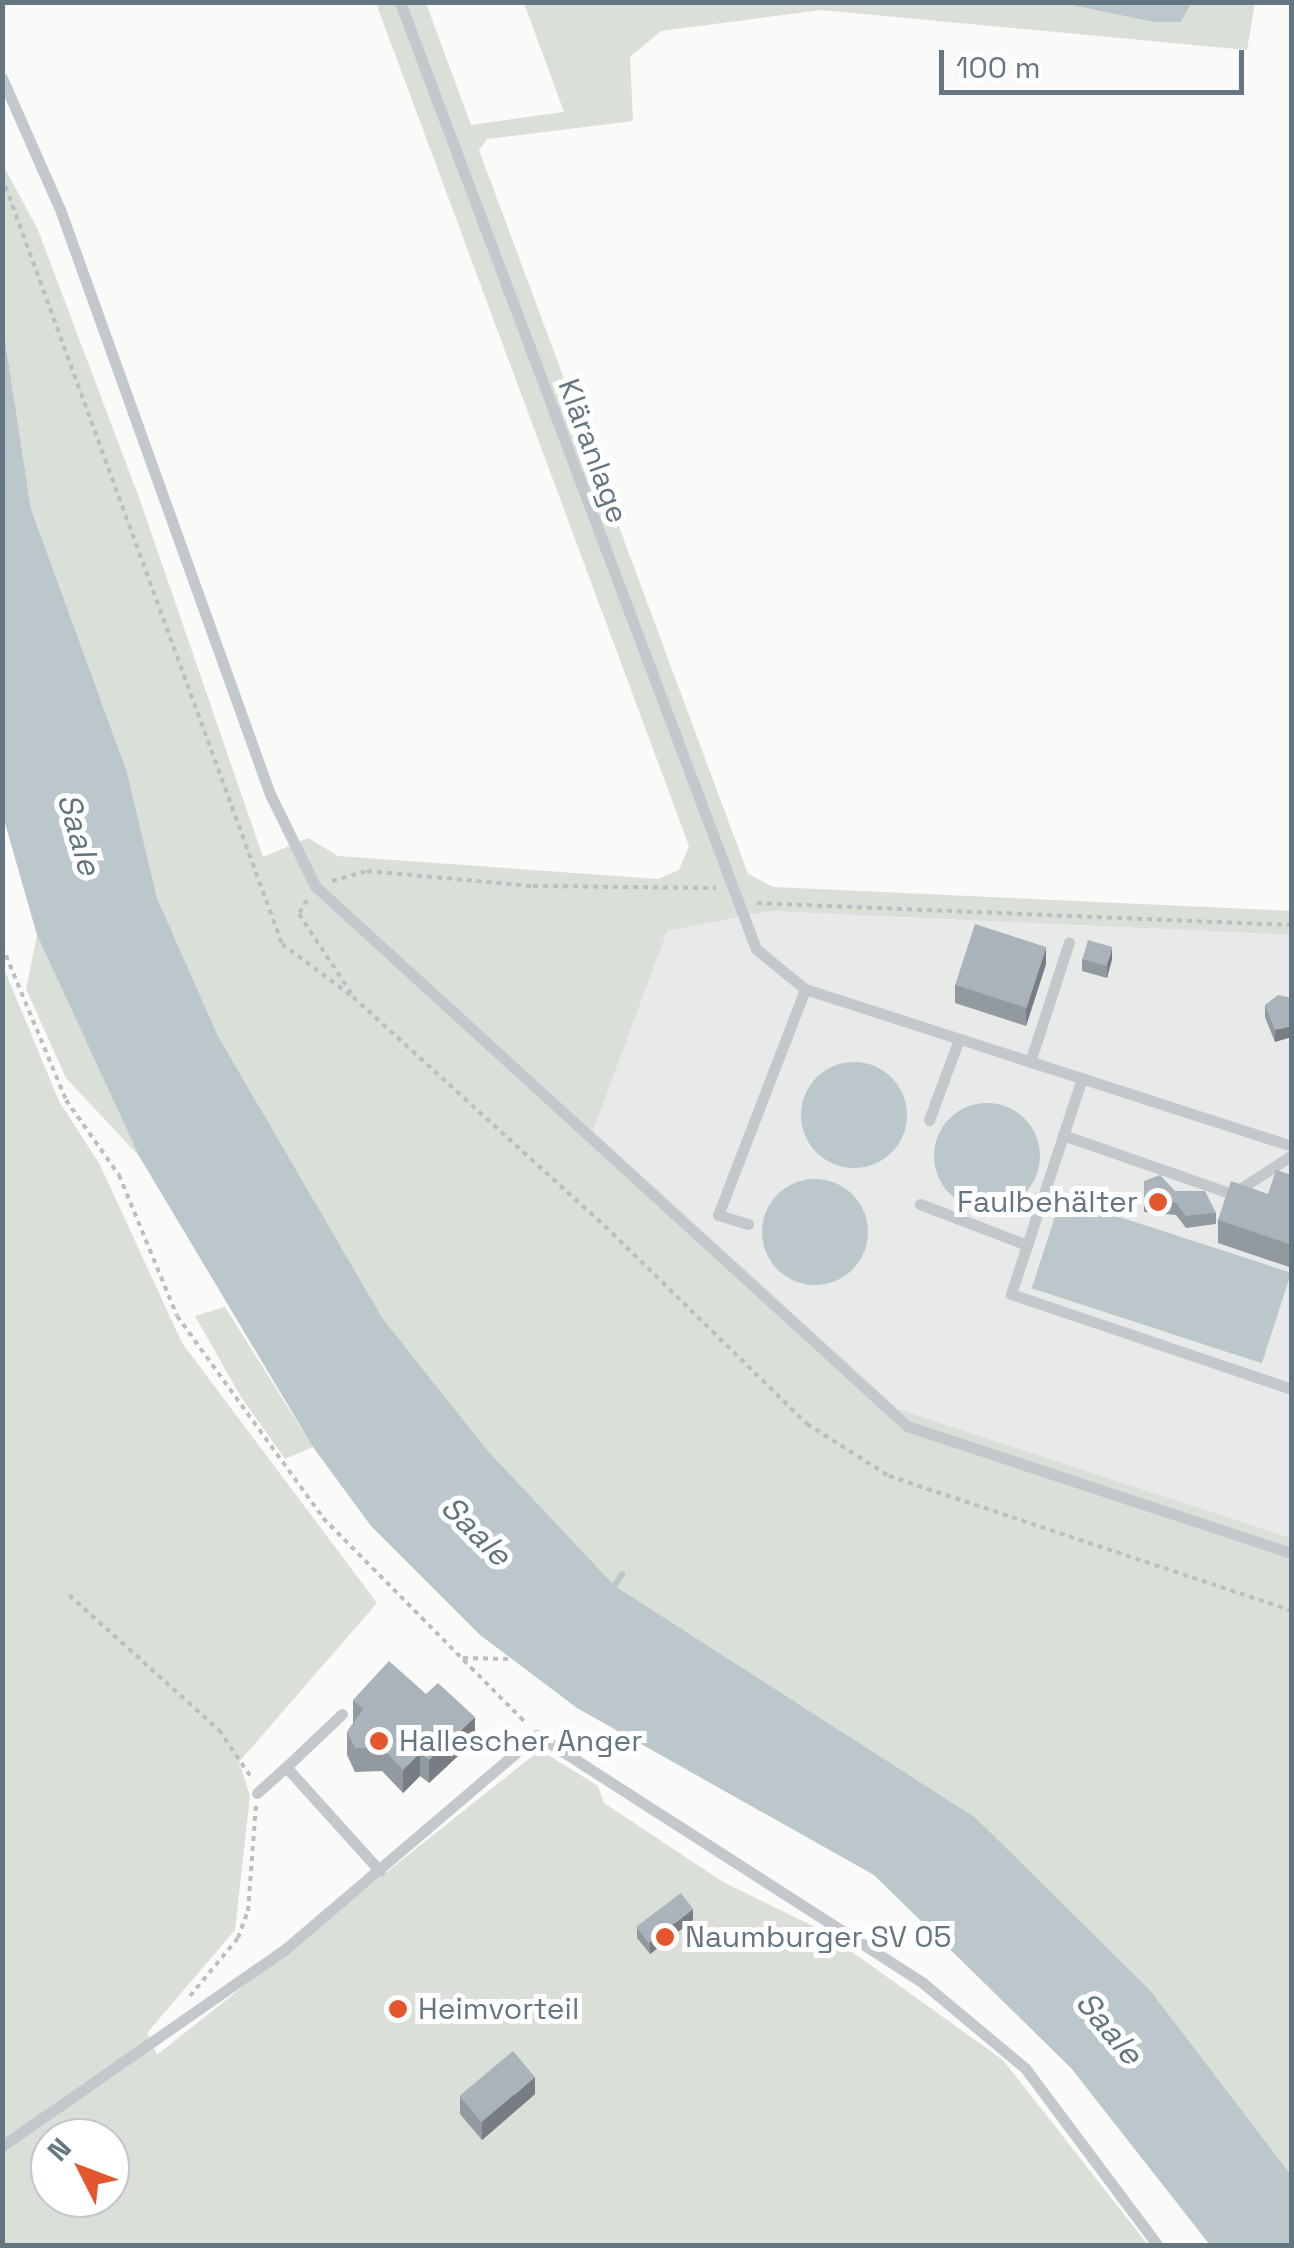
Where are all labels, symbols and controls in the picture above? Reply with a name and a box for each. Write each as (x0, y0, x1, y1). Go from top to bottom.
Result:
scale bar (944, 30, 1249, 92)
text: 100 m (956, 48, 1041, 87)
street label: Kläranlage (550, 374, 636, 528)
water label: Saale (49, 789, 109, 879)
place label: Faulbehälter (957, 1184, 1138, 1220)
marker: Faulbehälter (1147, 1191, 1169, 1213)
water label: Saale (433, 1488, 519, 1574)
place label: Hallescher Anger (399, 1723, 643, 1759)
marker: Hallescher Anger (368, 1730, 390, 1752)
place label: Naumburger SV 05 (685, 1919, 952, 1955)
marker: Naumburger SV 05 (654, 1926, 676, 1948)
water label: Saale (1068, 1984, 1150, 2072)
place label: Heimvorteil (418, 1991, 579, 2027)
marker: Heimvorteil (387, 1998, 409, 2020)
north arrow (30, 2118, 130, 2218)
text: N (40, 2130, 79, 2168)

